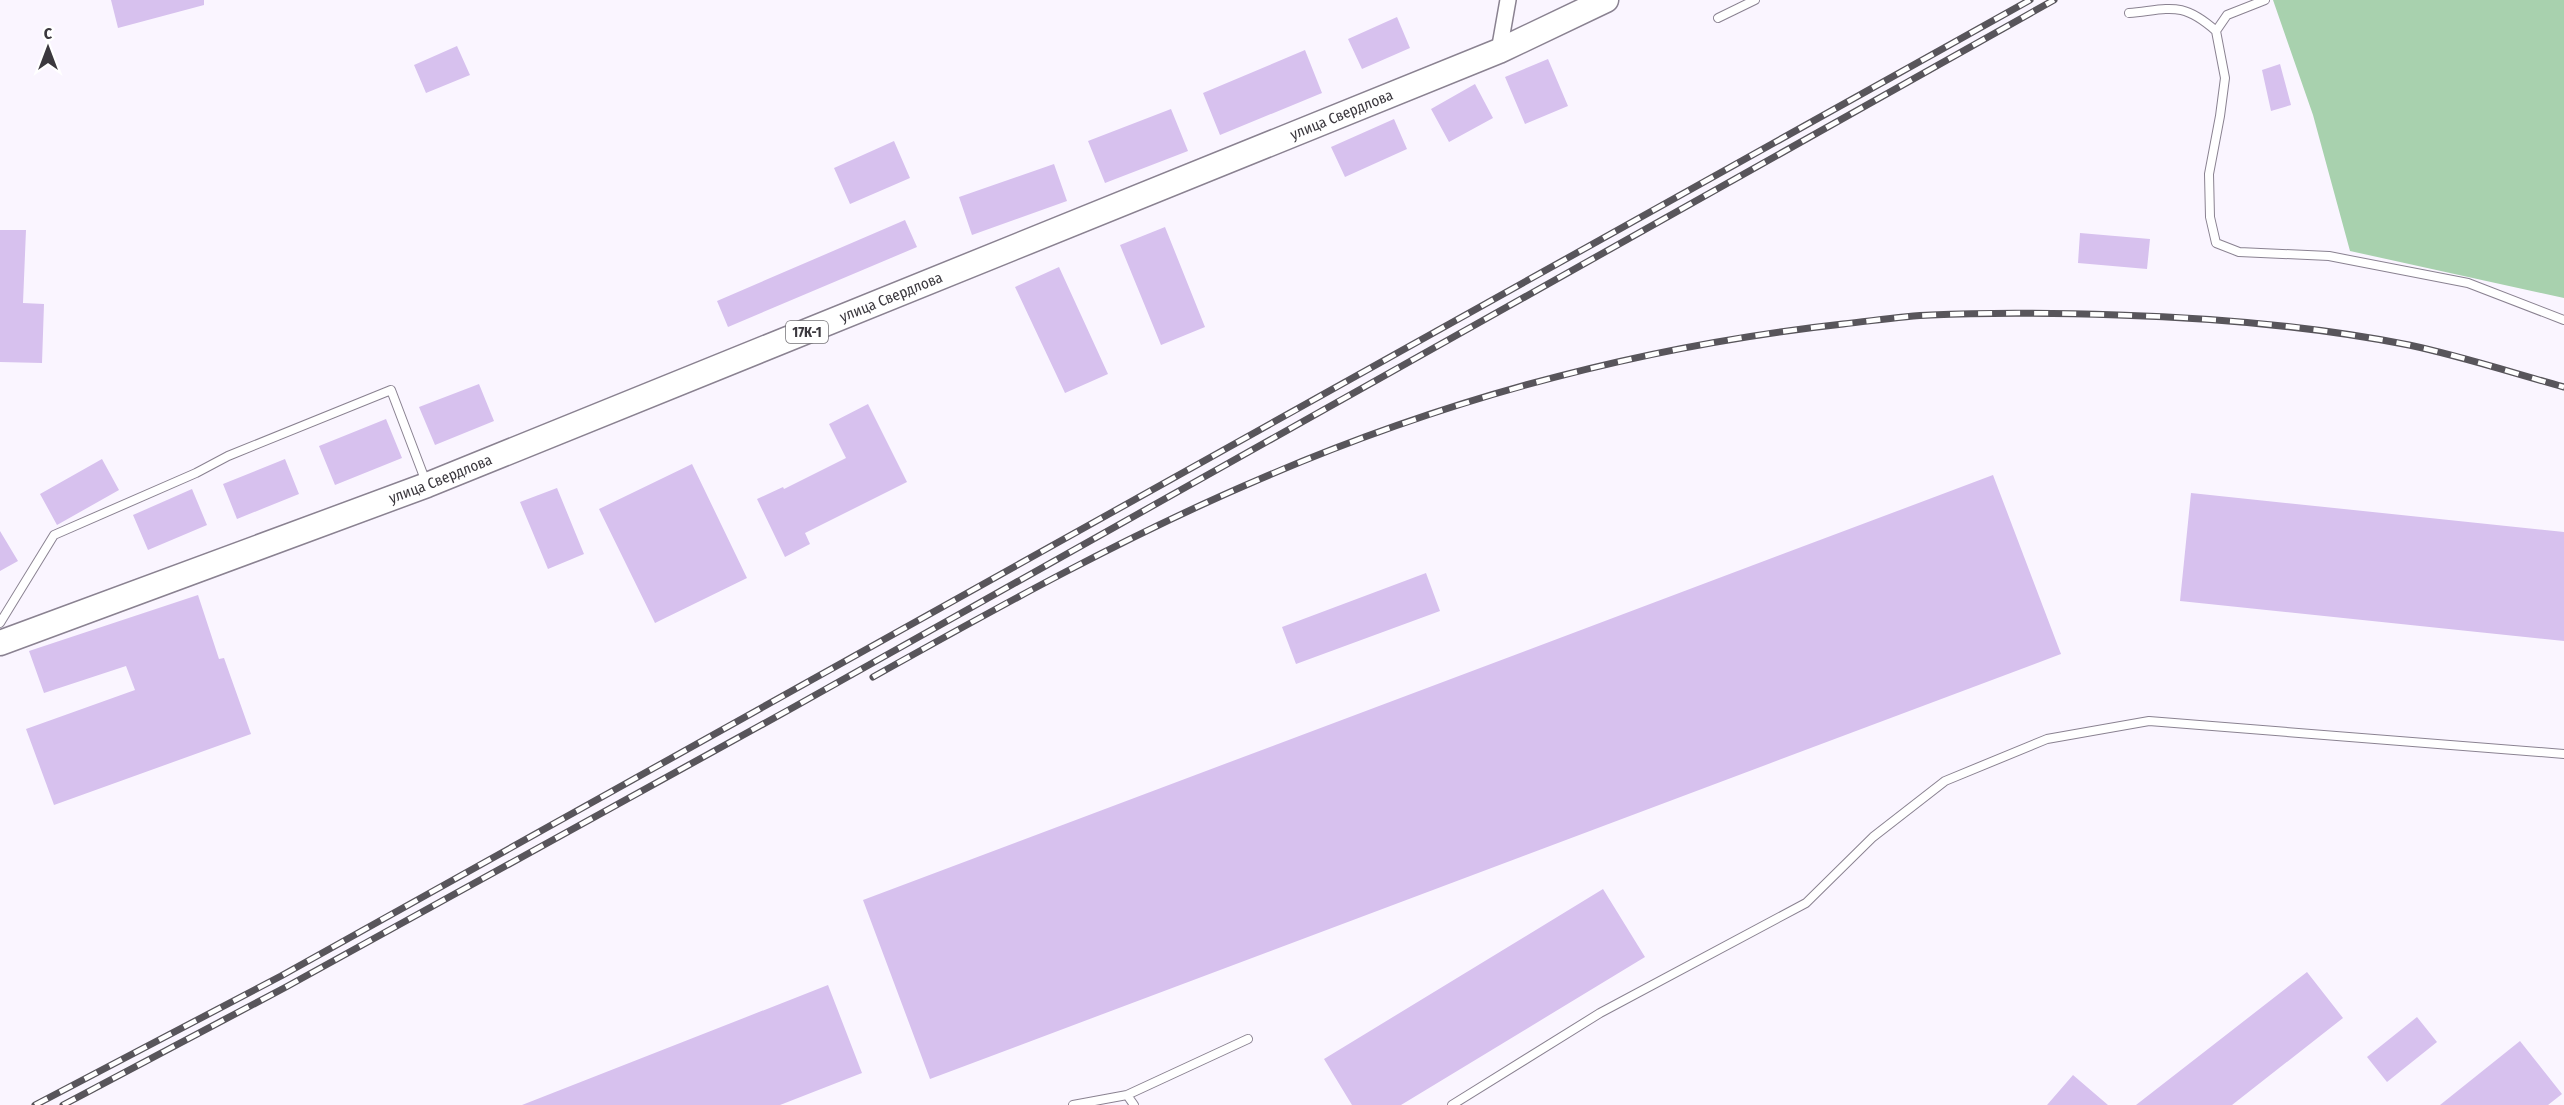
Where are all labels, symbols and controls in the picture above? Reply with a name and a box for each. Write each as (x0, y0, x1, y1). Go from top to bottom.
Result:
north arrow (18, 18, 78, 78)
text: С (44, 24, 53, 43)
street label: улица Свердлова (1288, 86, 1396, 144)
street label: улица Свердлова (837, 268, 945, 326)
road number: 17К-1 (786, 321, 828, 343)
street label: улица Свердлова (386, 451, 495, 507)

